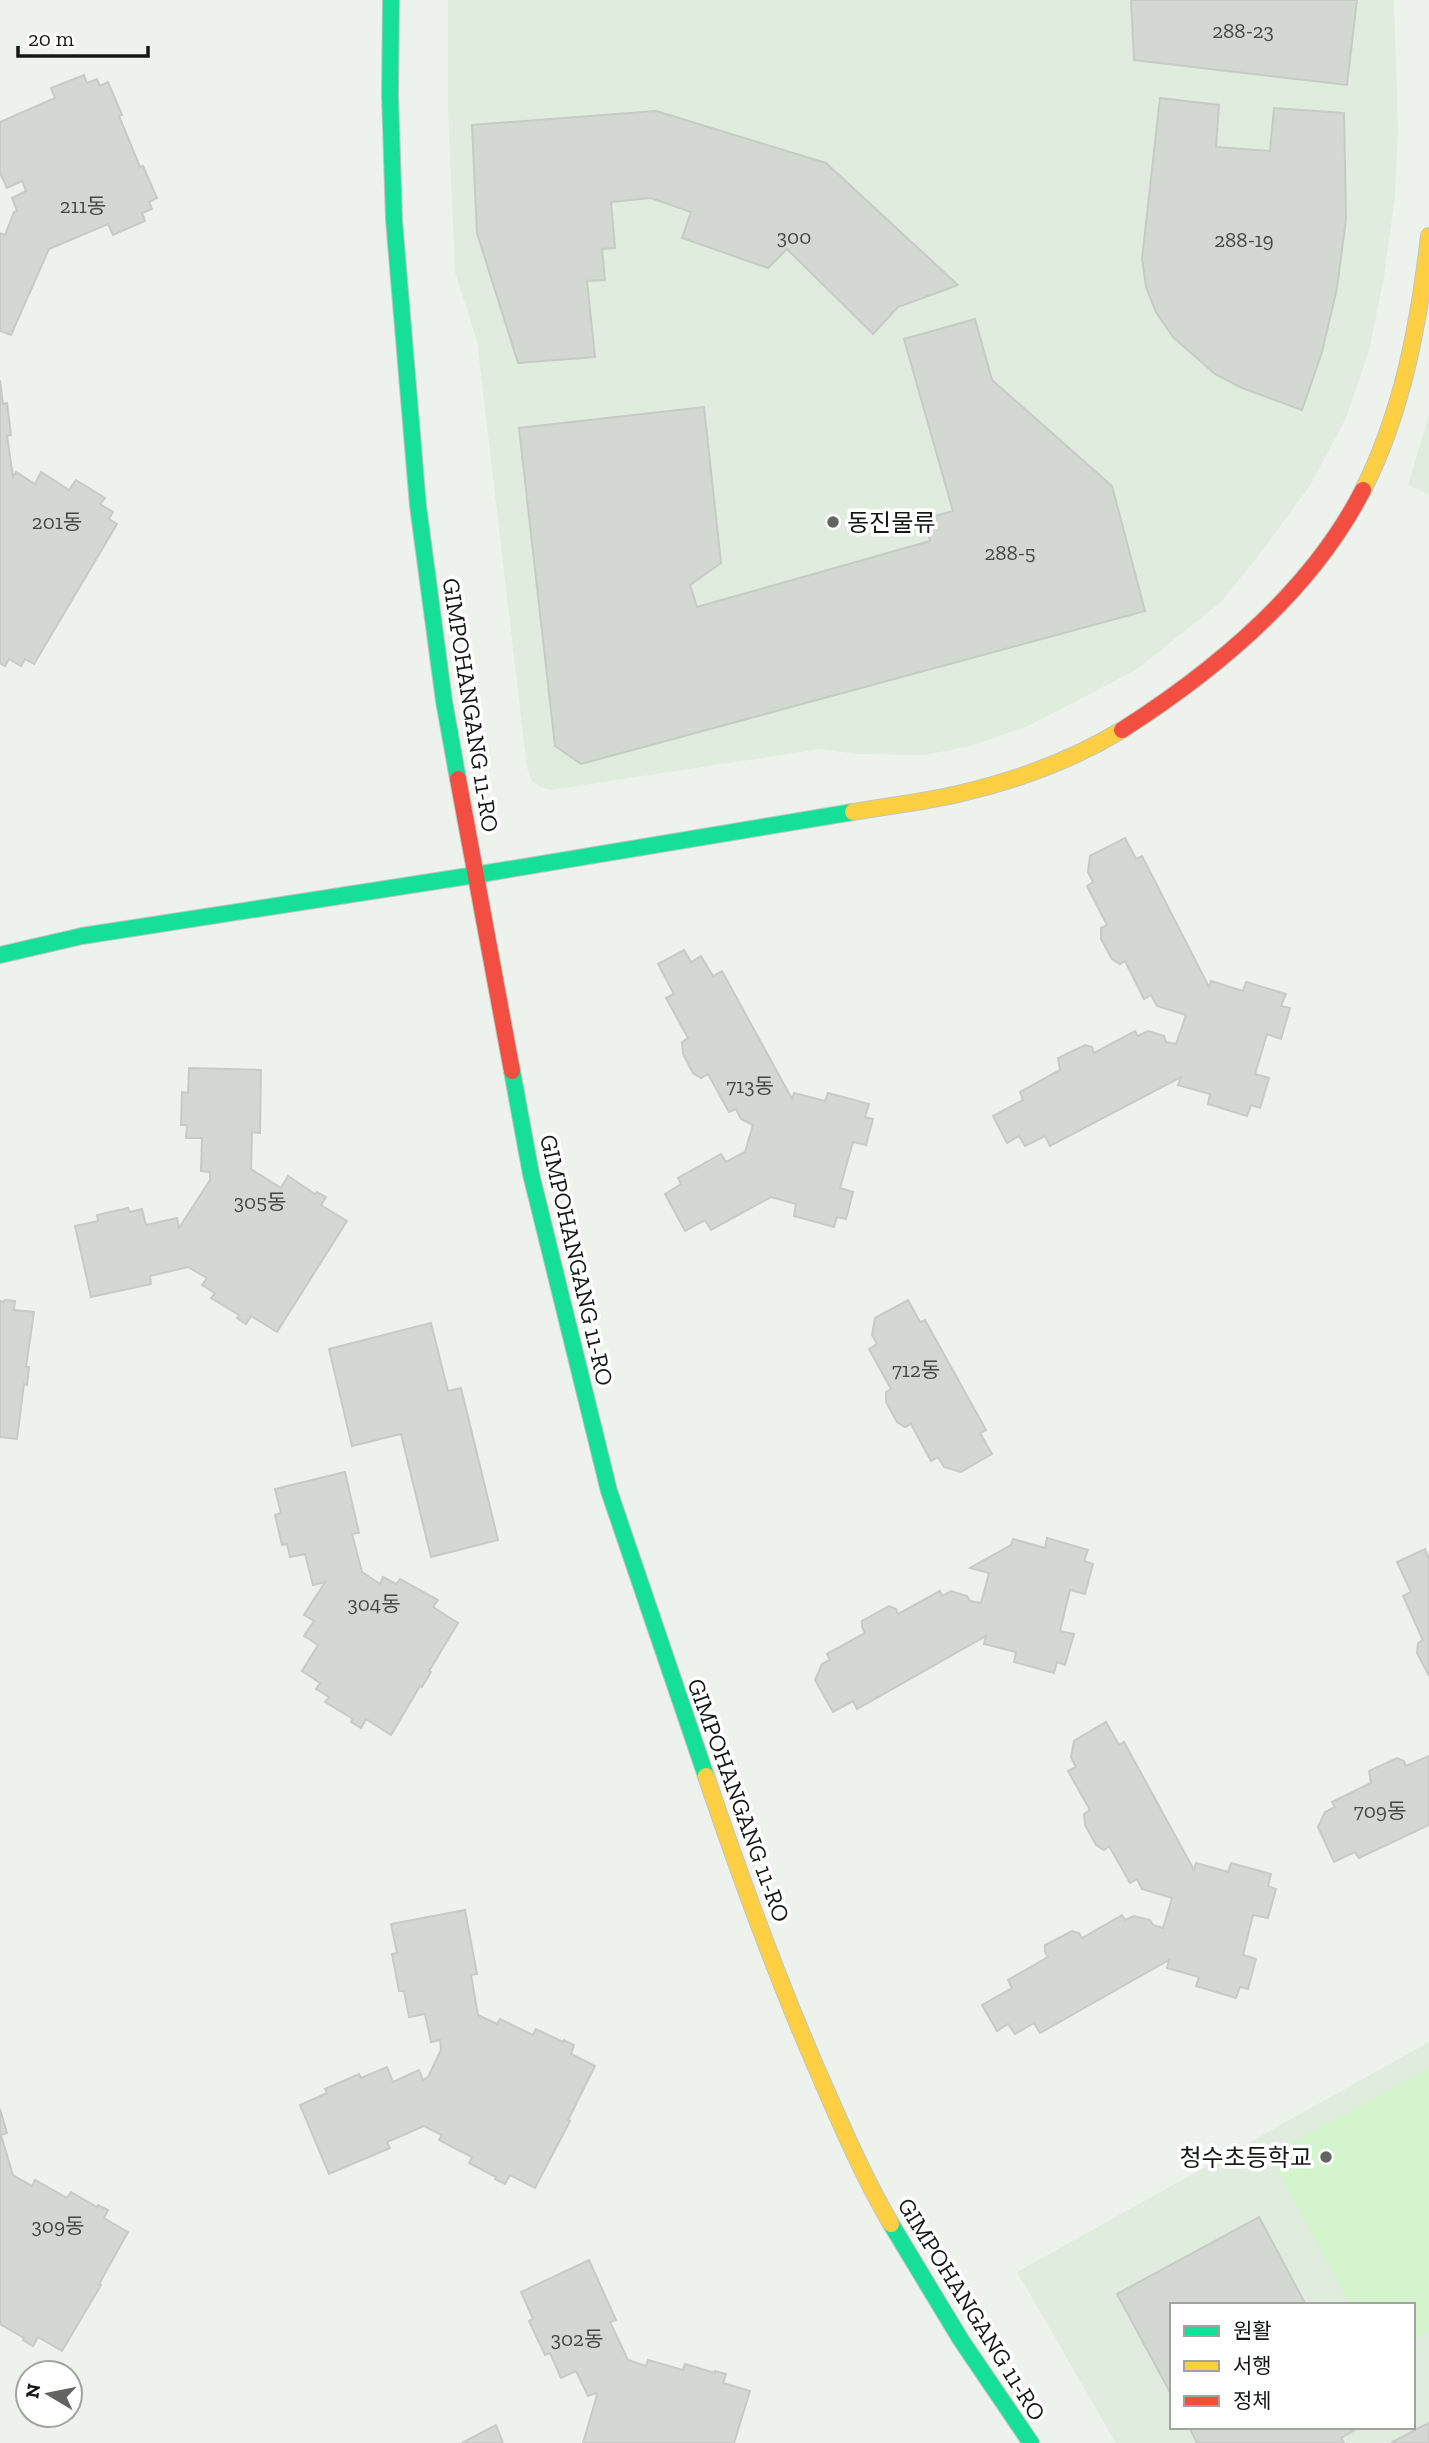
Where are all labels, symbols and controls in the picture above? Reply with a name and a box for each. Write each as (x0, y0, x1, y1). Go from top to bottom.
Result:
scale bar (18, 14, 147, 58)
house number: 288-23 (1212, 18, 1274, 43)
text: 20 m (28, 26, 74, 51)
house number: 211동 (60, 193, 106, 218)
house number: 300 (777, 224, 811, 249)
house number: 288-19 (1214, 227, 1274, 252)
place label: 동진물류 (847, 508, 935, 537)
house number: 201동 (32, 509, 82, 534)
marker: 동진물류 (825, 514, 841, 530)
house number: 288-5 (984, 540, 1036, 565)
street label: GIMPOHANGANG 11-RO (437, 576, 505, 834)
house number: 713동 (726, 1073, 774, 1098)
street label: GIMPOHANGANG 11-RO (534, 1132, 620, 1388)
house number: 305동 (234, 1189, 286, 1214)
house number: 712동 (892, 1357, 940, 1382)
house number: 304동 (347, 1591, 401, 1616)
street label: GIMPOHANGANG 11-RO (681, 1674, 797, 1926)
house number: 709동 (1354, 1798, 1406, 1823)
place label: 청수초등학교 (1180, 2143, 1312, 2172)
marker: 청수초등학교 (1318, 2149, 1334, 2165)
street label: GIMPOHANGANG 11-RO (892, 2192, 1052, 2426)
house number: 309동 (32, 2213, 84, 2238)
legend (1170, 2303, 1415, 2429)
text: 원활 (1233, 2318, 1272, 2343)
house number: 302동 (551, 2326, 603, 2351)
text: 서행 (1233, 2353, 1272, 2378)
north arrow (14, 2359, 84, 2429)
text: N (20, 2382, 45, 2400)
text: 정체 (1233, 2388, 1272, 2413)

